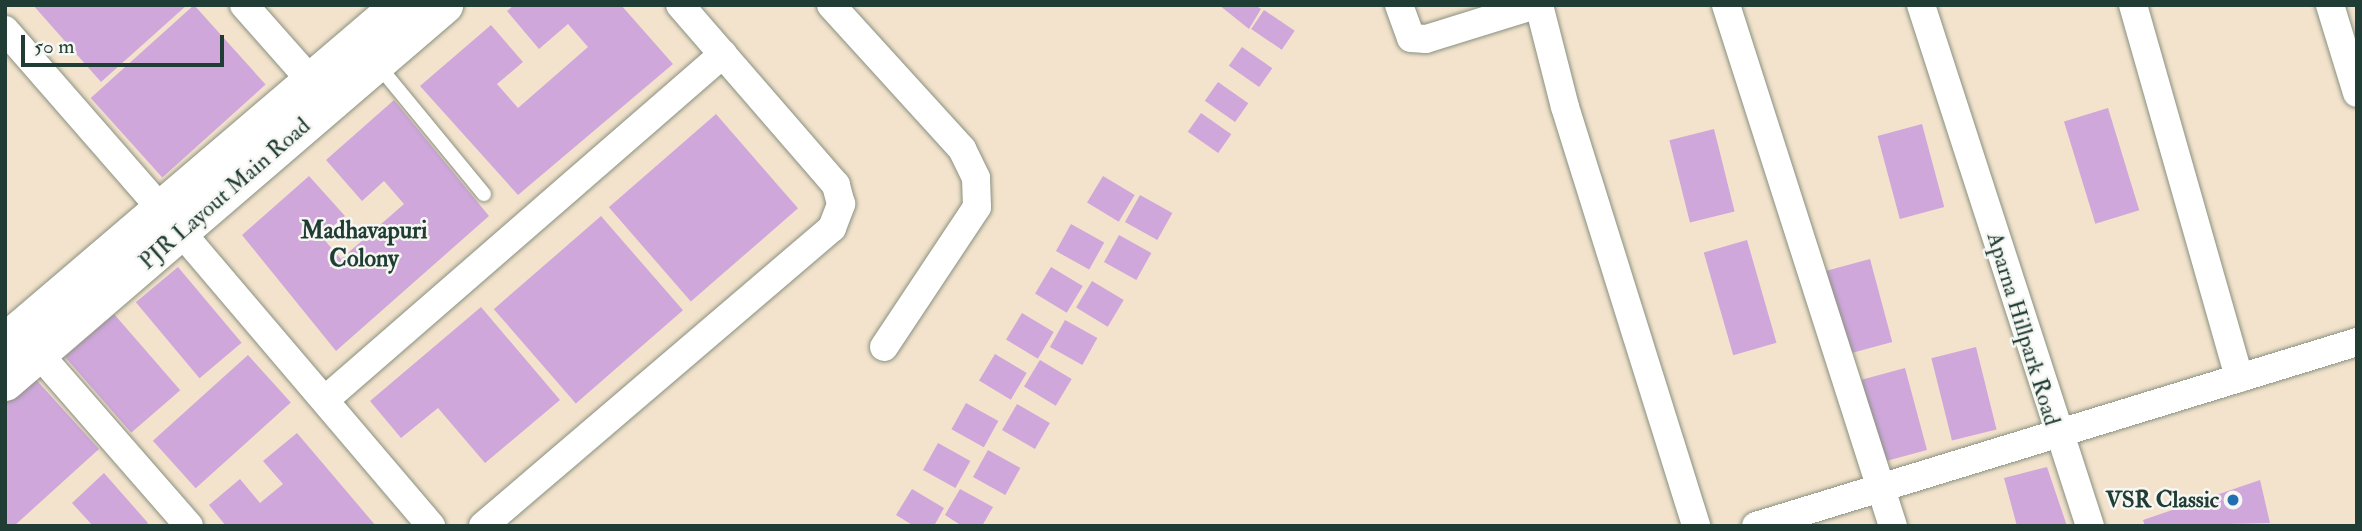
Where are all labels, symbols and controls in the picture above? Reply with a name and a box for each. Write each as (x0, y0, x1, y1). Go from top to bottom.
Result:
scale bar (24, 21, 228, 65)
text: 50 m (34, 33, 75, 60)
street label: PJR Layout Main Road (134, 112, 316, 276)
district label: Madhavapuri Colony (301, 217, 427, 273)
street label: Aparna Hillpark Road (1980, 229, 2066, 429)
place label: VSR Classic (2105, 486, 2219, 514)
marker: VSR Classic (2225, 492, 2241, 508)

